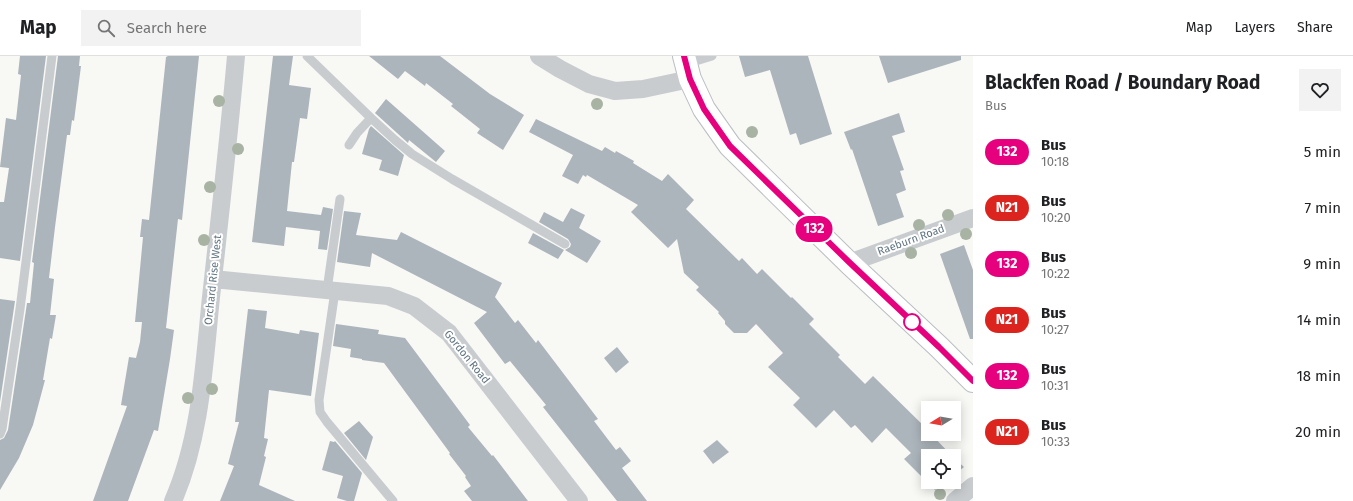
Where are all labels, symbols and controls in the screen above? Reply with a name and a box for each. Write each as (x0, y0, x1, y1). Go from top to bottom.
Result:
search box (81, 10, 361, 46)
text: Map (20, 16, 57, 39)
icon: search (95, 17, 117, 39)
text: Search here (127, 19, 207, 37)
text: Map (1186, 19, 1212, 36)
text: Layers (1234, 19, 1275, 36)
text: Share (1297, 19, 1333, 36)
button: heart (1299, 69, 1341, 111)
text: Blackfen Road / Boundary Road (985, 71, 1260, 94)
text: Bus (985, 98, 1007, 113)
text: Bus (1041, 136, 1066, 154)
text: 132 (997, 143, 1017, 160)
text: 5 min (1304, 143, 1341, 161)
text: 10:18 (1041, 154, 1069, 169)
text: Bus (1041, 192, 1066, 210)
text: N21 (996, 199, 1018, 216)
text: 7 min (1304, 199, 1341, 217)
text: 10:20 (1041, 210, 1071, 225)
line badge: 132 (791, 216, 837, 242)
text: 132 (804, 220, 824, 237)
street label: Raeburn Road (876, 222, 946, 258)
street label: Orchard Rise West (202, 234, 224, 326)
text: Bus (1041, 248, 1066, 266)
text: 132 (997, 255, 1017, 272)
text: 9 min (1303, 255, 1341, 273)
text: 10:22 (1041, 266, 1070, 281)
text: Bus (1041, 304, 1066, 322)
text: N21 (996, 311, 1018, 328)
text: 14 min (1297, 311, 1341, 329)
unlabelled marker (903, 313, 921, 331)
text: 10:27 (1041, 322, 1069, 337)
street label: Gordon Road (441, 328, 493, 386)
text: Bus (1041, 360, 1066, 378)
text: 132 (997, 367, 1017, 384)
text: 18 min (1296, 367, 1341, 385)
text: 10:31 (1041, 378, 1069, 393)
north arrow (921, 401, 961, 441)
map controls (921, 401, 961, 489)
text: Bus (1041, 416, 1066, 434)
text: N21 (996, 423, 1018, 440)
text: 20 min (1295, 423, 1341, 441)
text: 10:33 (1041, 434, 1070, 449)
button: locate (921, 449, 961, 489)

